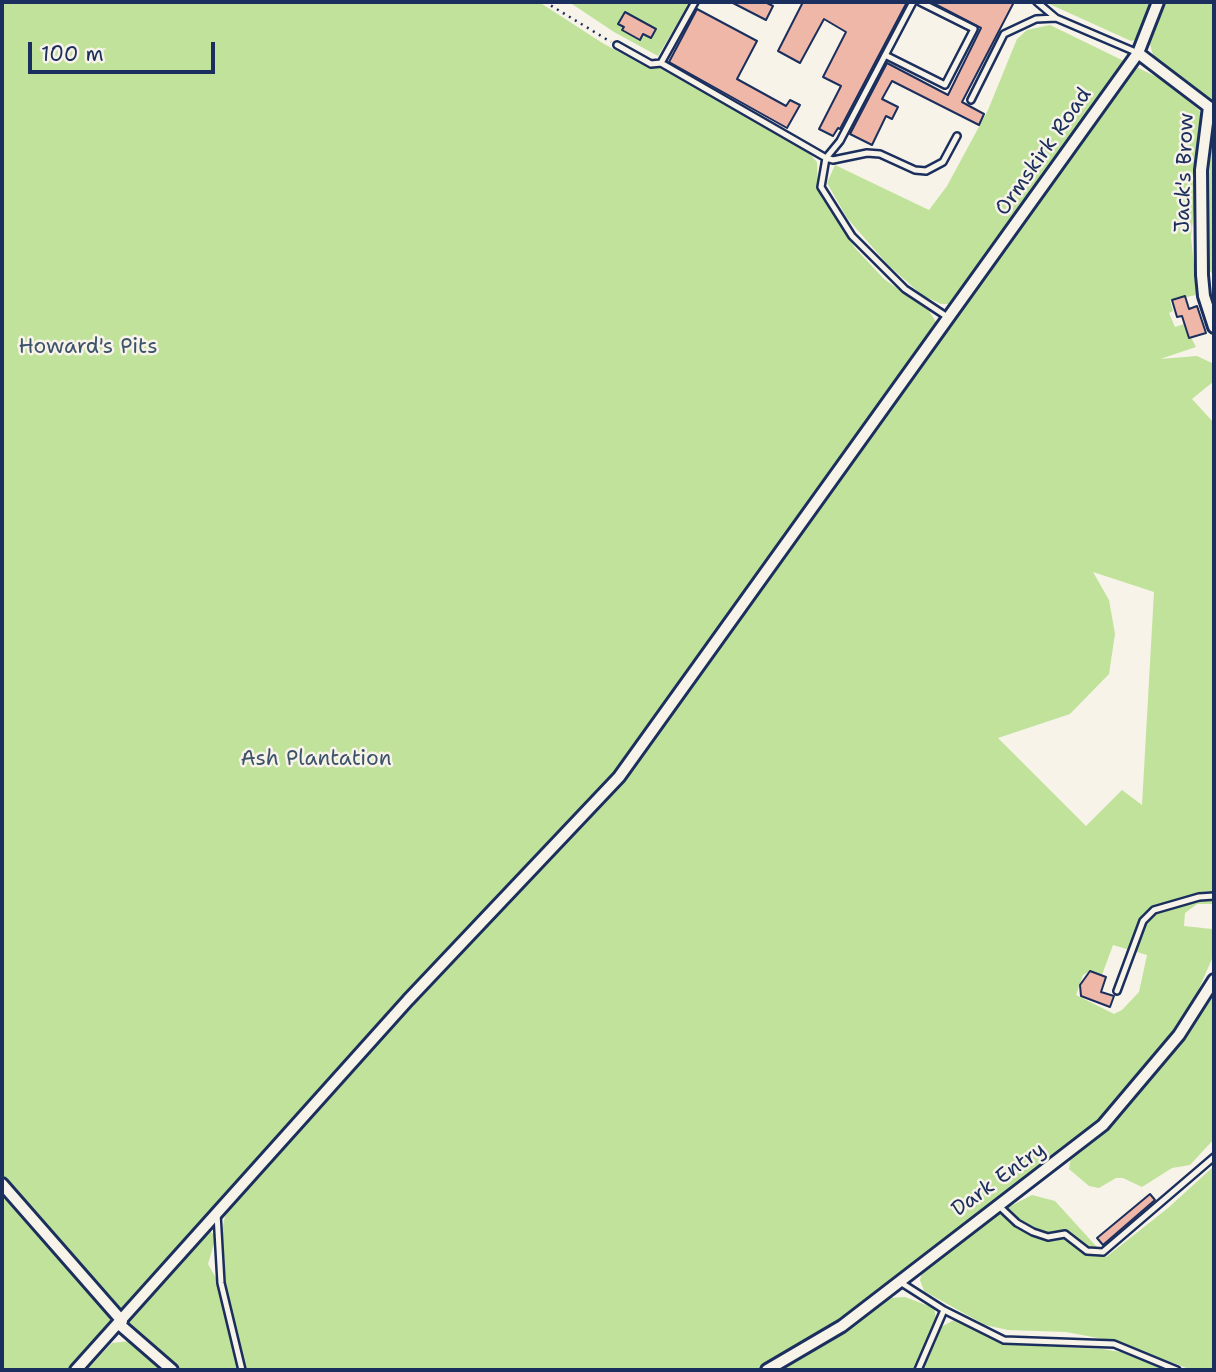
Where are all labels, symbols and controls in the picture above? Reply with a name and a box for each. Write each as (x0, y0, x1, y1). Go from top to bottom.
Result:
scale bar (32, 28, 219, 72)
text: 100 m (41, 40, 104, 68)
street label: Ormskirk Road (991, 83, 1097, 221)
street label: Jack's Brow (1170, 112, 1200, 234)
park label: Howard's Pits (18, 335, 158, 361)
park label: Ash Plantation (240, 747, 392, 773)
street label: Dark Entry (947, 1137, 1051, 1223)

